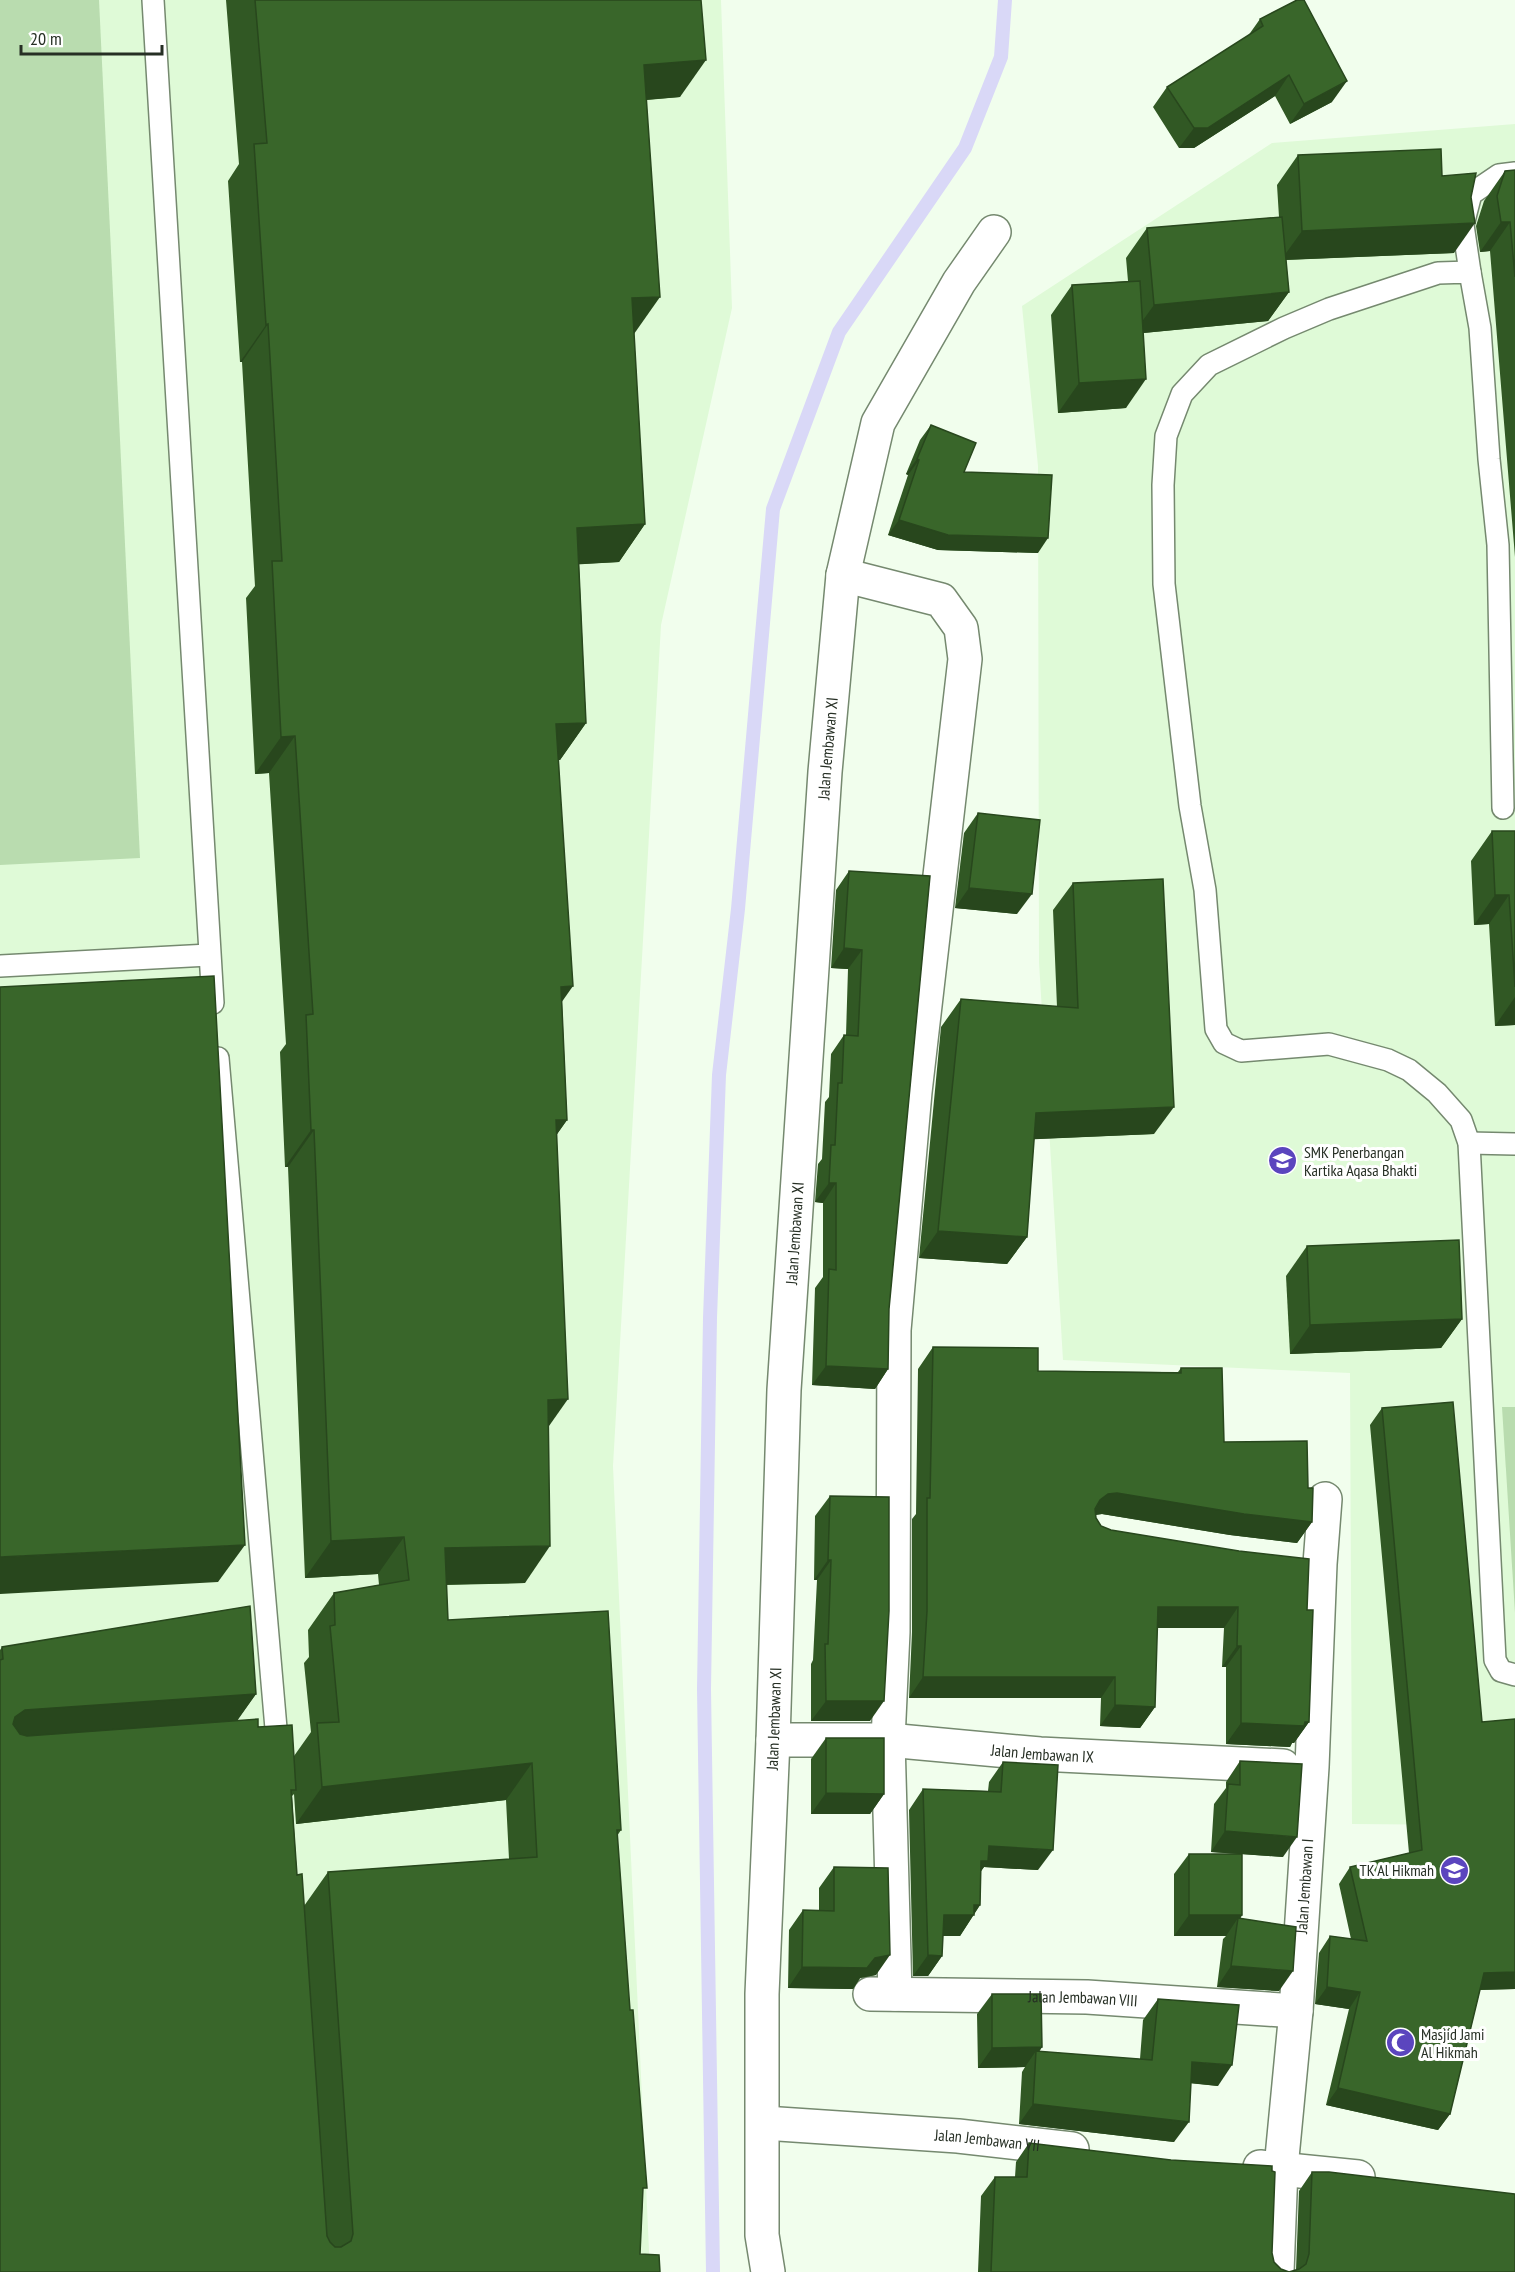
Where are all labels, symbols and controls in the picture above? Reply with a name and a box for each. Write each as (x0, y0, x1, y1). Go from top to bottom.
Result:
scale bar (21, 18, 162, 56)
text: 20 m (30, 27, 62, 50)
street label: Jalan Jembawan XI (813, 696, 842, 801)
place label: SMK Penerbangan Kartika Aqasa Bhakti (1304, 1142, 1417, 1180)
school or university icon: SMK Penerbangan Kartika Aqasa Bhakti (1267, 1145, 1299, 1177)
street label: Jalan Jembawan XI (781, 1181, 808, 1286)
street label: Jalan Jembawan XI (762, 1667, 785, 1772)
street label: Jalan Jembawan IX (989, 1739, 1094, 1767)
street label: Jalan Jembawan I (1291, 1838, 1317, 1935)
school or university icon: TK Al Hikmah (1439, 1854, 1471, 1886)
place label: TK Al Hikmah (1360, 1860, 1434, 1880)
street label: Jalan Jembawan VIII (1027, 1986, 1138, 2010)
place label: Masjid Jami Al Hikmah (1421, 2024, 1484, 2062)
mosque icon: Masjid Jami Al Hikmah (1384, 2027, 1416, 2059)
street label: Jalan Jembawan VII (933, 2124, 1041, 2155)

